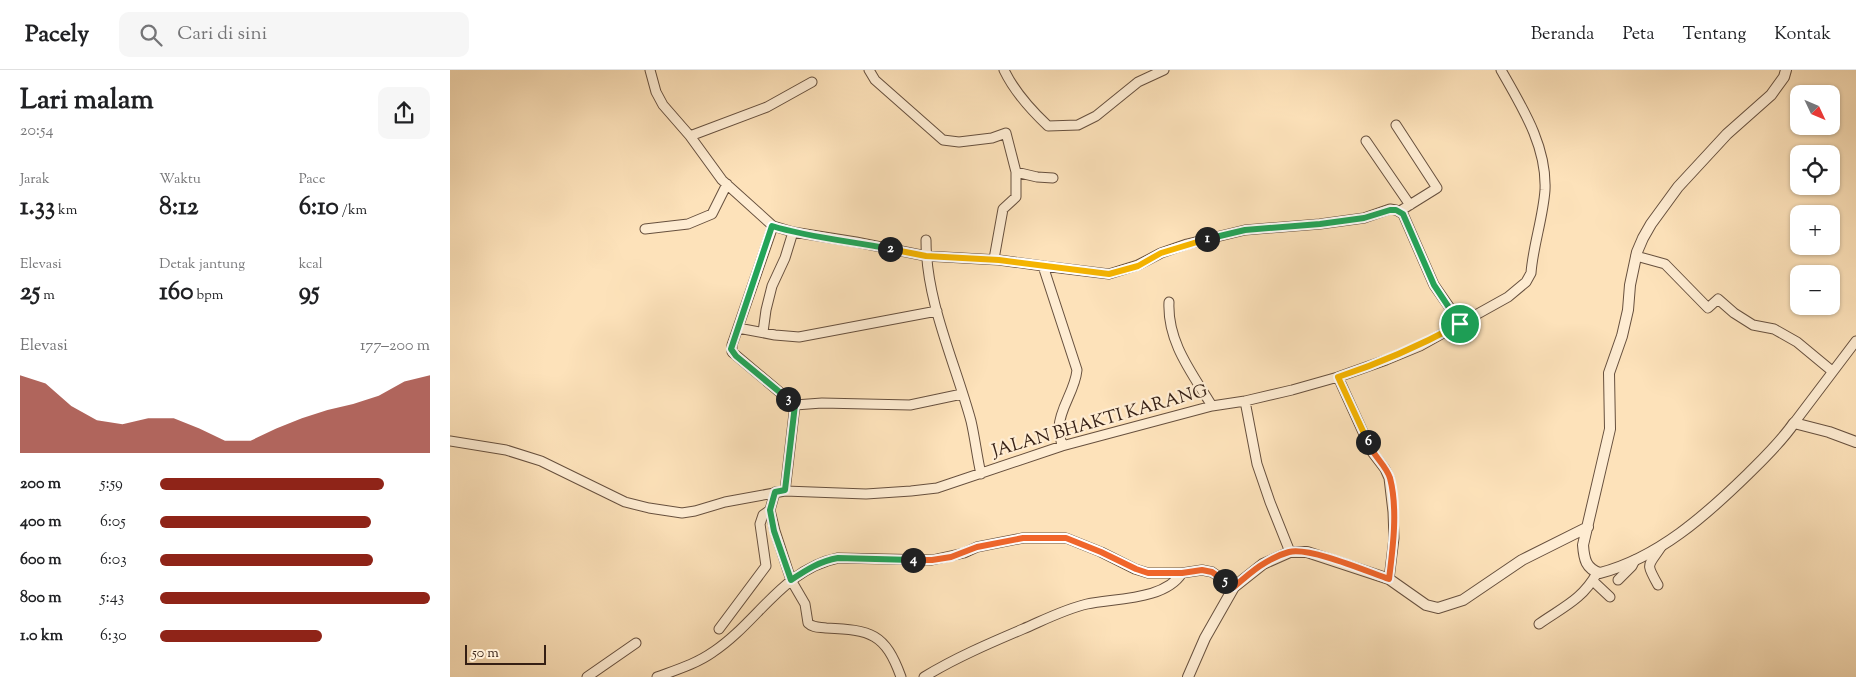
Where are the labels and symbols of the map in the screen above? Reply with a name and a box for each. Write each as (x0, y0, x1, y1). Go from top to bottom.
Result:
north arrow (1790, 85, 1840, 135)
pin: 1 (1194, 226, 1220, 252)
pin: 2 (878, 236, 902, 262)
pin (1439, 303, 1481, 345)
street label: JALAN BHAKTI KARANG (988, 379, 1211, 466)
pin: 3 (776, 386, 800, 412)
pin: 6 (1356, 430, 1380, 454)
pin: 4 (900, 548, 926, 572)
pin: 5 (1212, 568, 1238, 594)
scale bar (465, 642, 546, 665)

